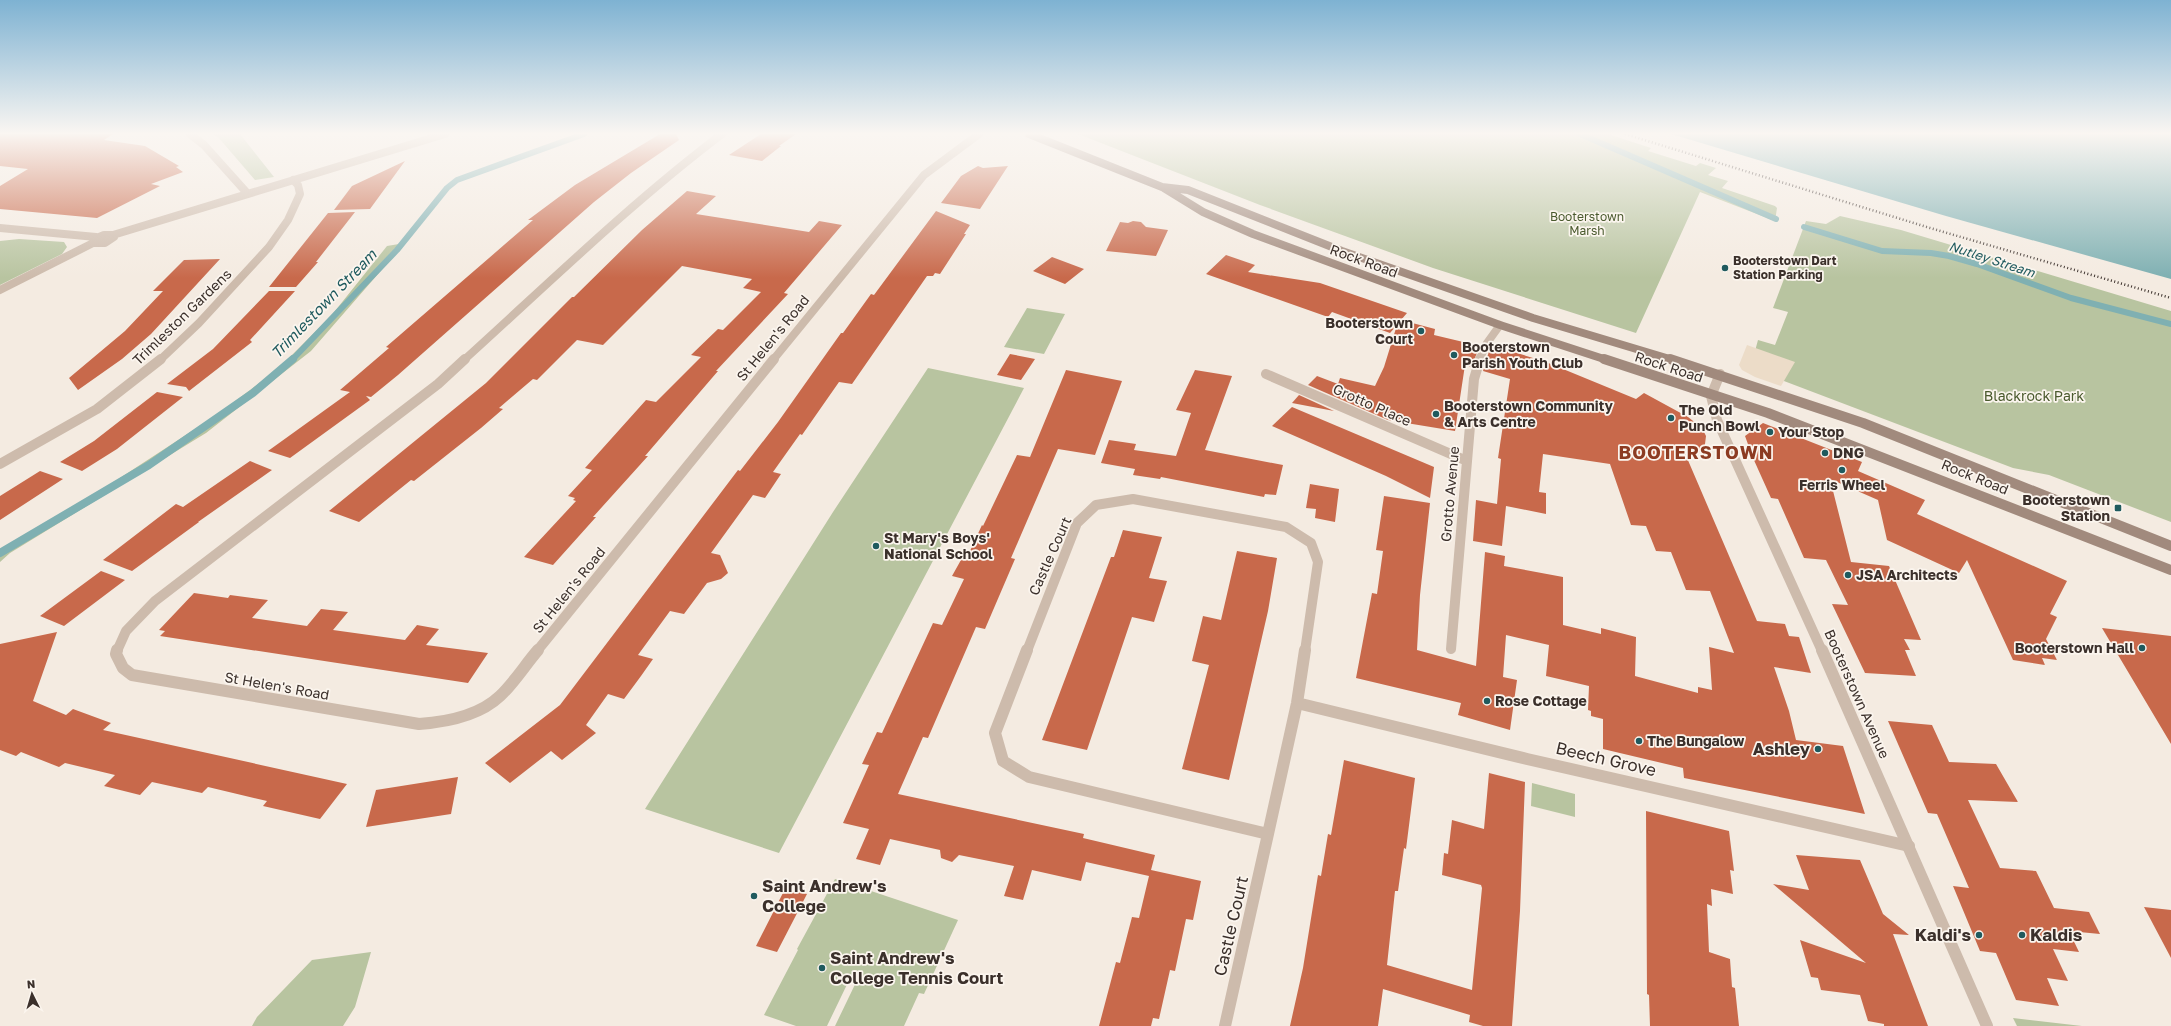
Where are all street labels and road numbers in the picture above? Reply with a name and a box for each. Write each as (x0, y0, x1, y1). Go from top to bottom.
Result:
street label: Rock Road (1328, 240, 1400, 281)
street label: Trimleston Gardens (129, 265, 235, 368)
street label: St Helen's Road (733, 291, 813, 384)
street label: Rock Road (1633, 347, 1706, 386)
street label: Grotto Place (1330, 380, 1414, 429)
street label: Grotto Avenue (1437, 445, 1462, 543)
street label: Rock Road (1939, 455, 2011, 498)
street label: Castle Court (1025, 514, 1074, 598)
street label: St Helen's Road (529, 543, 609, 636)
street label: Booterstown Avenue (1821, 627, 1894, 761)
street label: St Helen's Road (224, 668, 331, 703)
street label: Beech Grove (1554, 737, 1659, 780)
street label: Castle Court (1209, 874, 1252, 978)

